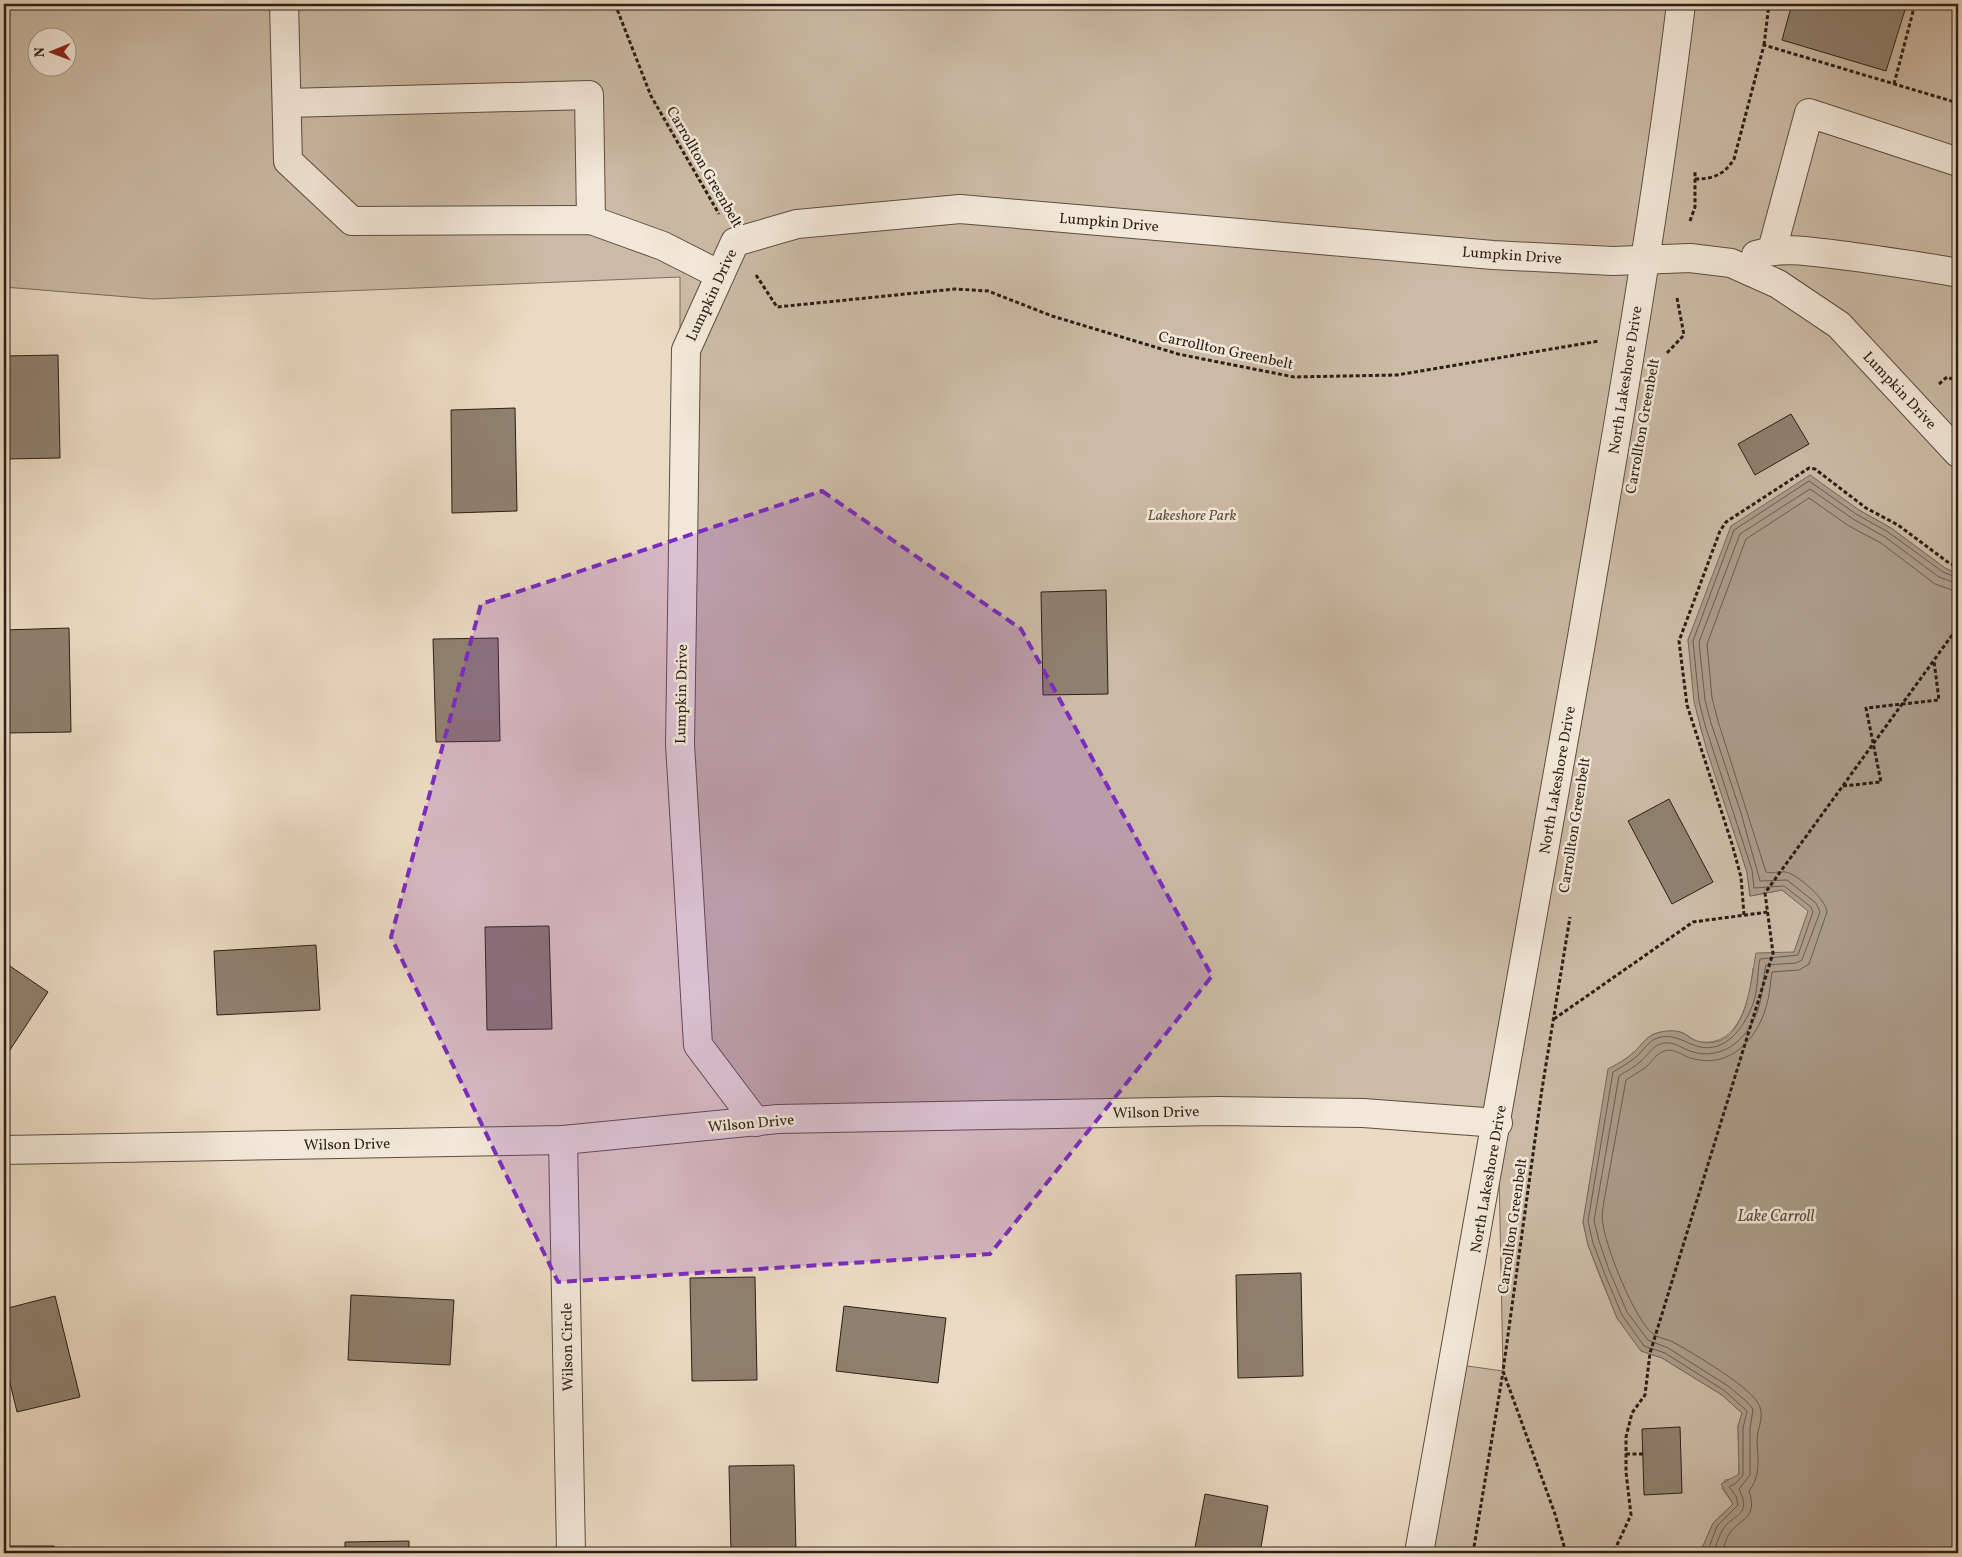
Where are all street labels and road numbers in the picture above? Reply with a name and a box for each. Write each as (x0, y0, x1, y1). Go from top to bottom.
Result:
street label: Carrollton Greenbelt (660, 103, 747, 232)
street label: Lumpkin Drive (1058, 209, 1160, 238)
street label: Lumpkin Drive (1461, 243, 1562, 270)
street label: Lumpkin Drive (682, 246, 743, 345)
street label: North Lakeshore Drive (1604, 305, 1649, 456)
street label: Carrollton Greenbelt (1156, 327, 1295, 376)
street label: Lumpkin Drive (1857, 347, 1941, 435)
street label: Carrollton Greenbelt (1621, 357, 1666, 496)
street label: Lumpkin Drive (671, 644, 694, 744)
street label: North Lakeshore Drive (1535, 705, 1582, 856)
street label: Carrollton Greenbelt (1554, 756, 1597, 895)
street label: Wilson Drive (1113, 1102, 1199, 1125)
street label: North Lakeshore Drive (1466, 1104, 1513, 1255)
street label: Wilson Drive (707, 1110, 795, 1139)
street label: Wilson Drive (304, 1134, 390, 1157)
street label: Carrollton Greenbelt (1494, 1157, 1533, 1296)
street label: Wilson Circle (557, 1303, 580, 1391)

